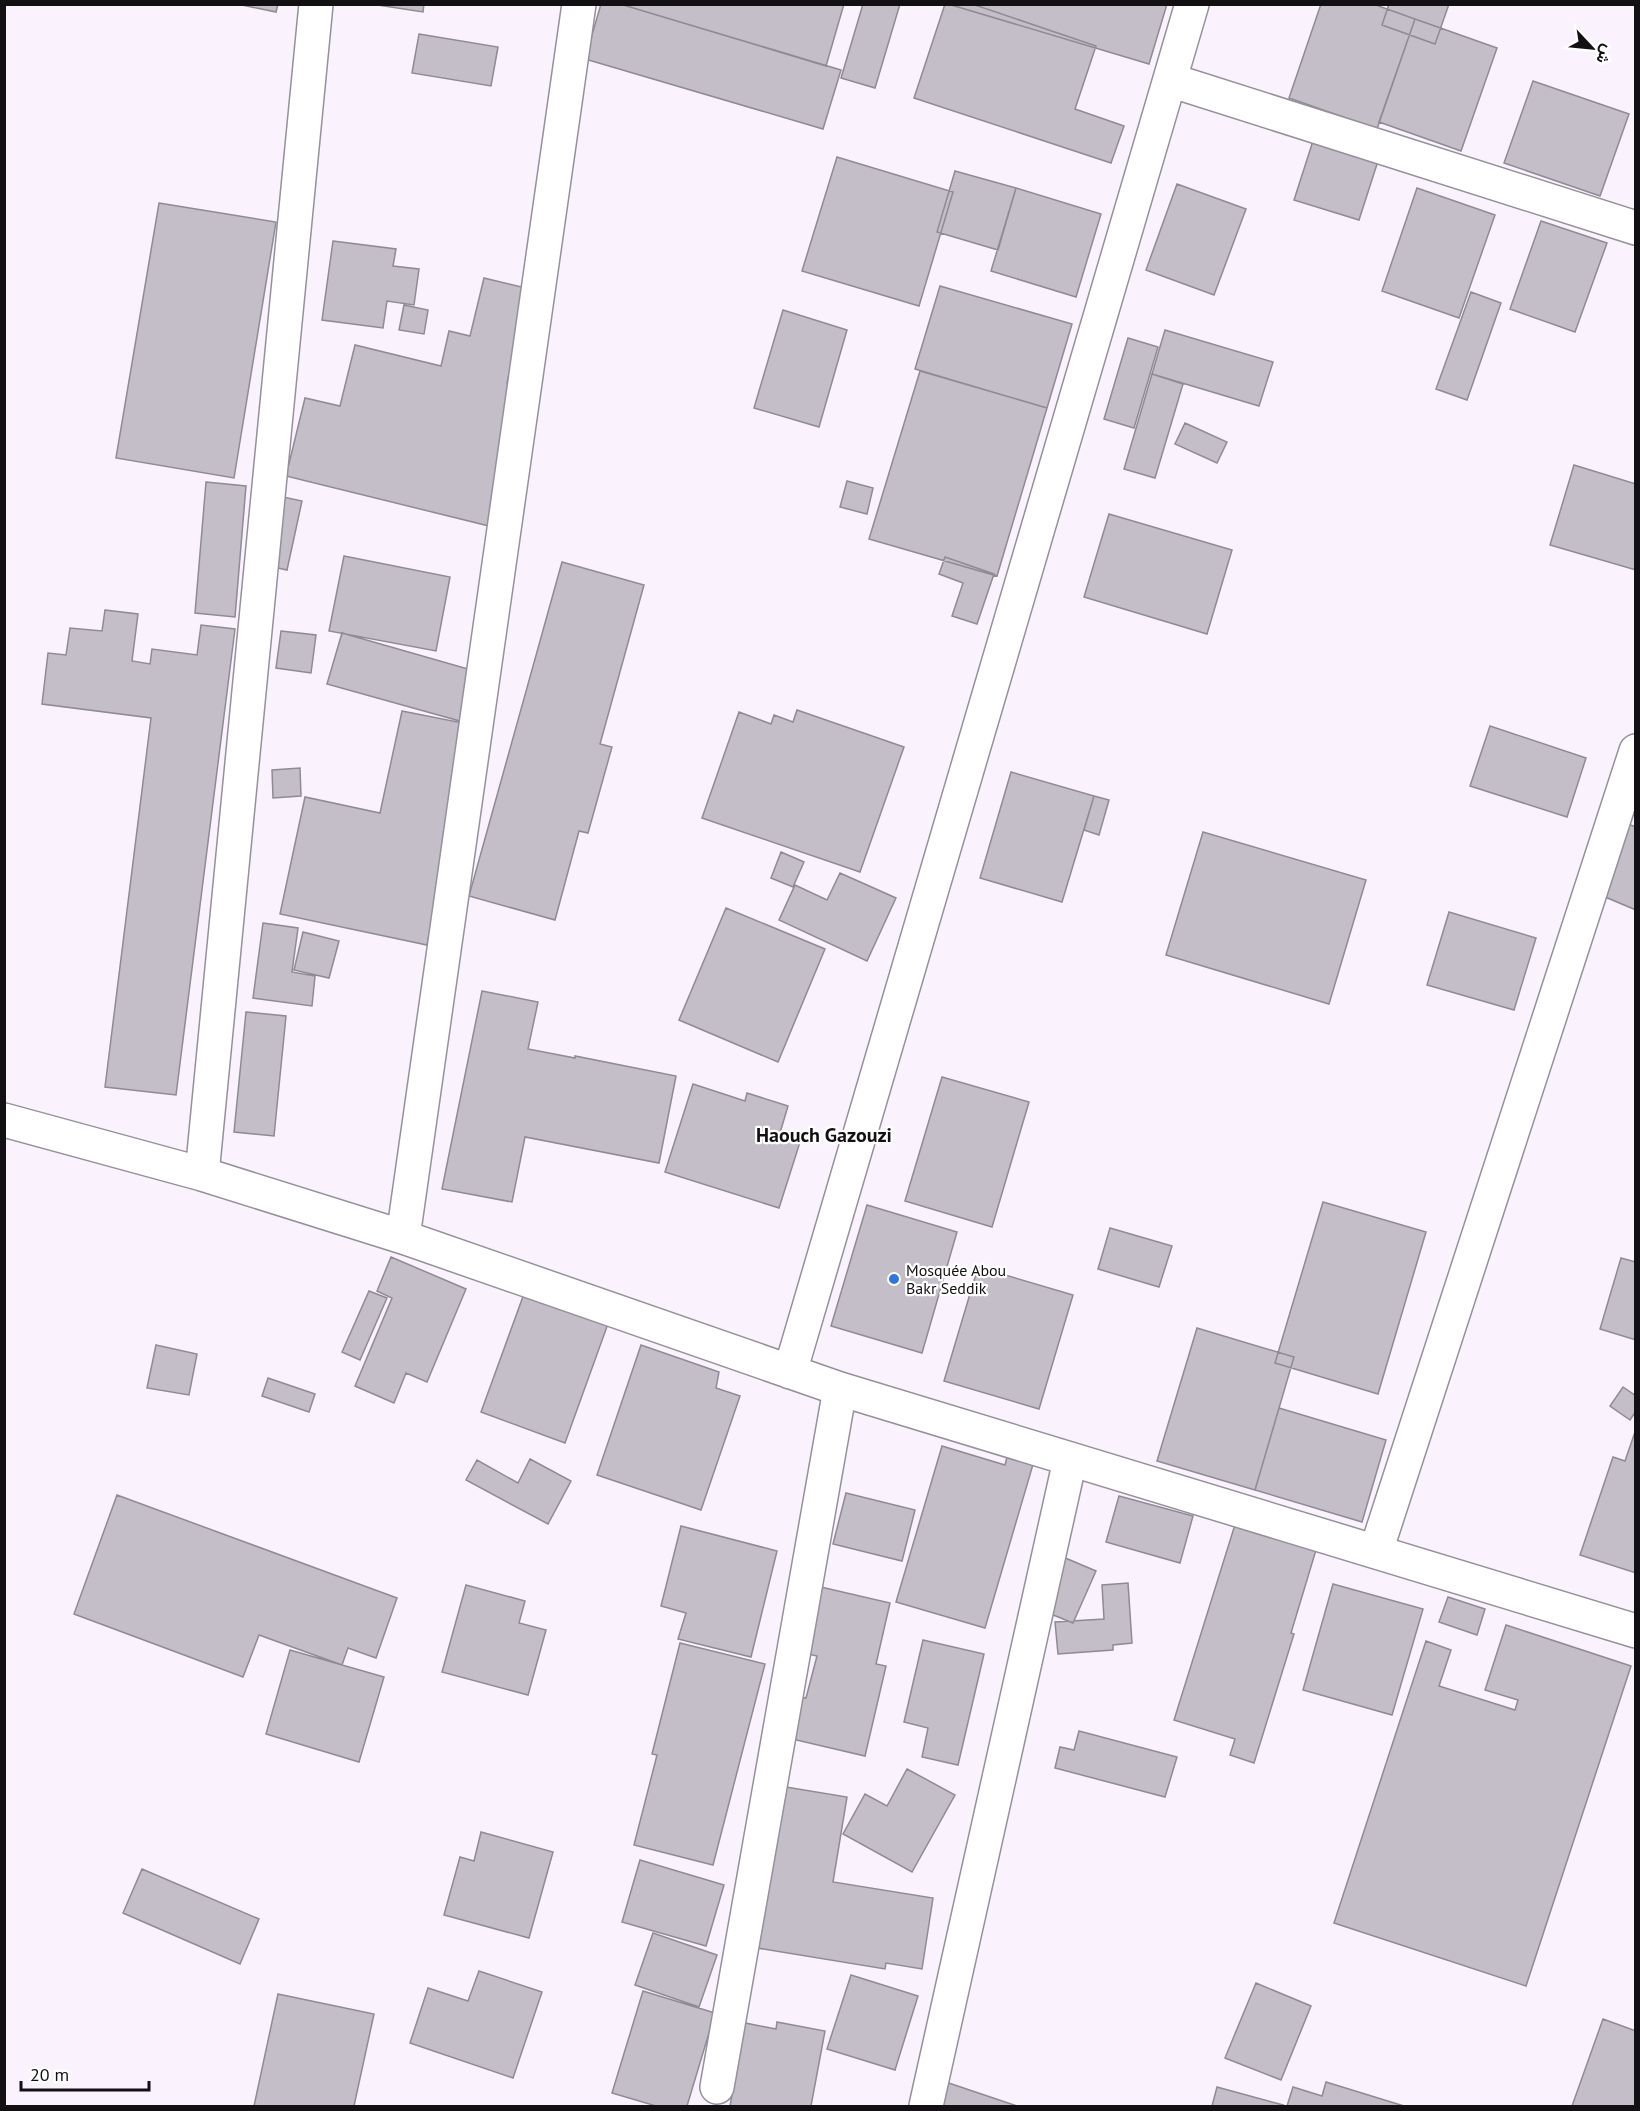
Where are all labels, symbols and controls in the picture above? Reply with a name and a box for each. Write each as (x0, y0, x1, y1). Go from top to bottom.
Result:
north arrow (1562, 18, 1622, 78)
text: ش (1592, 42, 1619, 68)
district label: Haouch Gazouzi (756, 1122, 892, 1148)
place label: Mosquée Abou Bakr Seddik (906, 1260, 1006, 1298)
marker: Mosquée Abou Bakr Seddik (887, 1272, 901, 1286)
scale bar (21, 2054, 148, 2092)
text: 20 m (30, 2063, 69, 2086)

